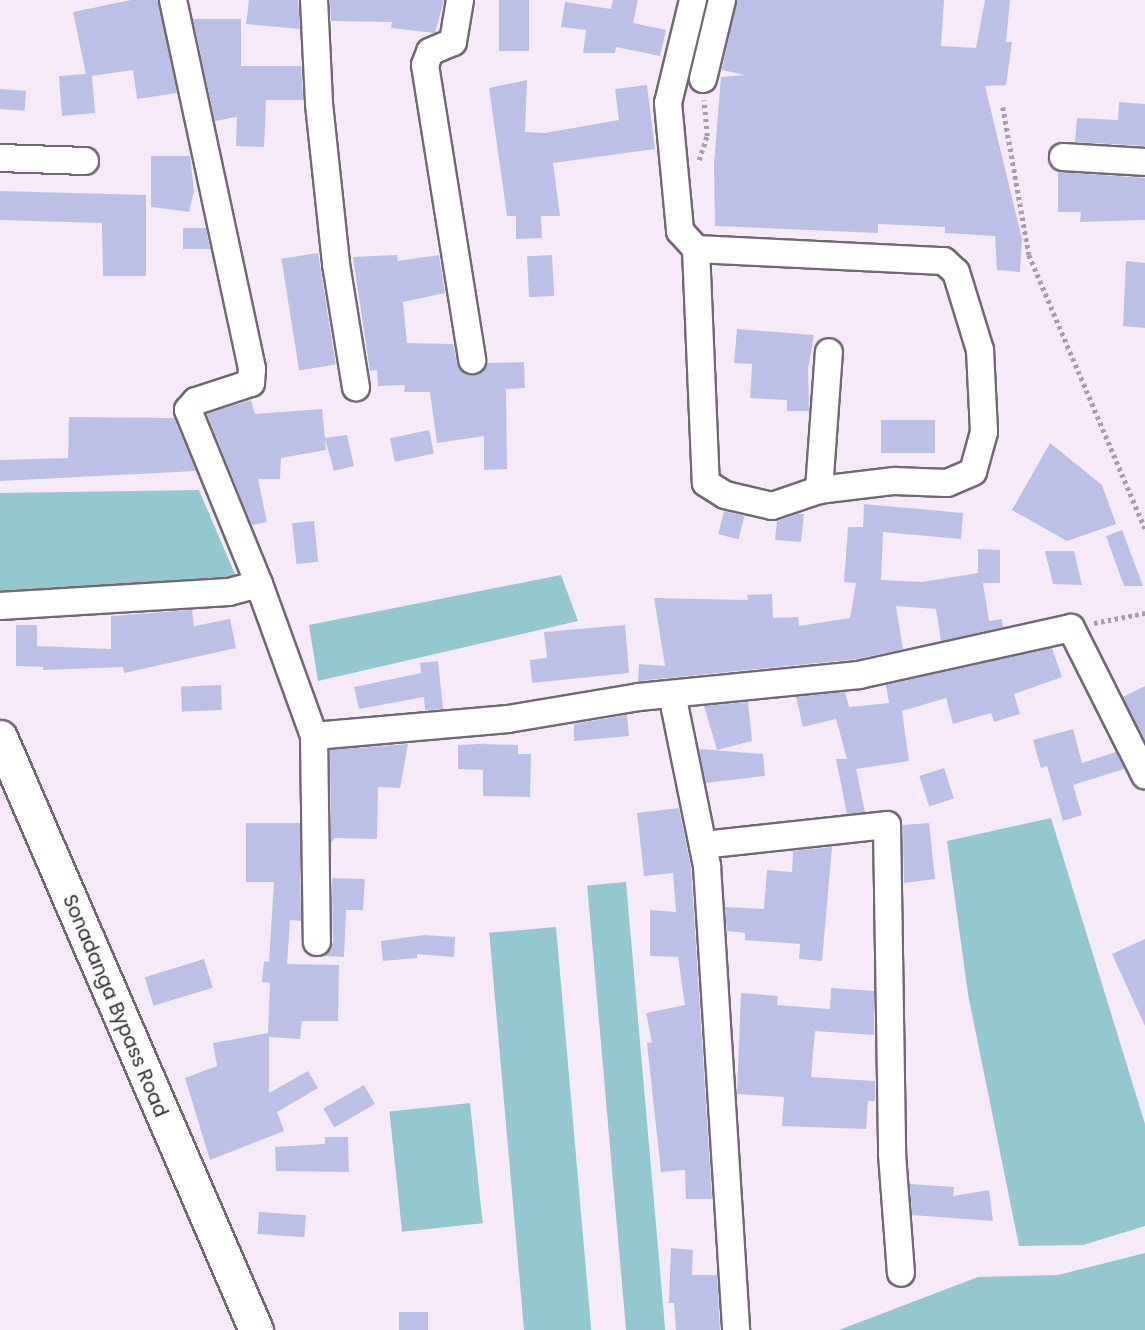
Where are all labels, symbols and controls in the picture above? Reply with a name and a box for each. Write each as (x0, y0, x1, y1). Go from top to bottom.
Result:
street label: Sonadanga Bypass Road (58, 891, 172, 1121)

